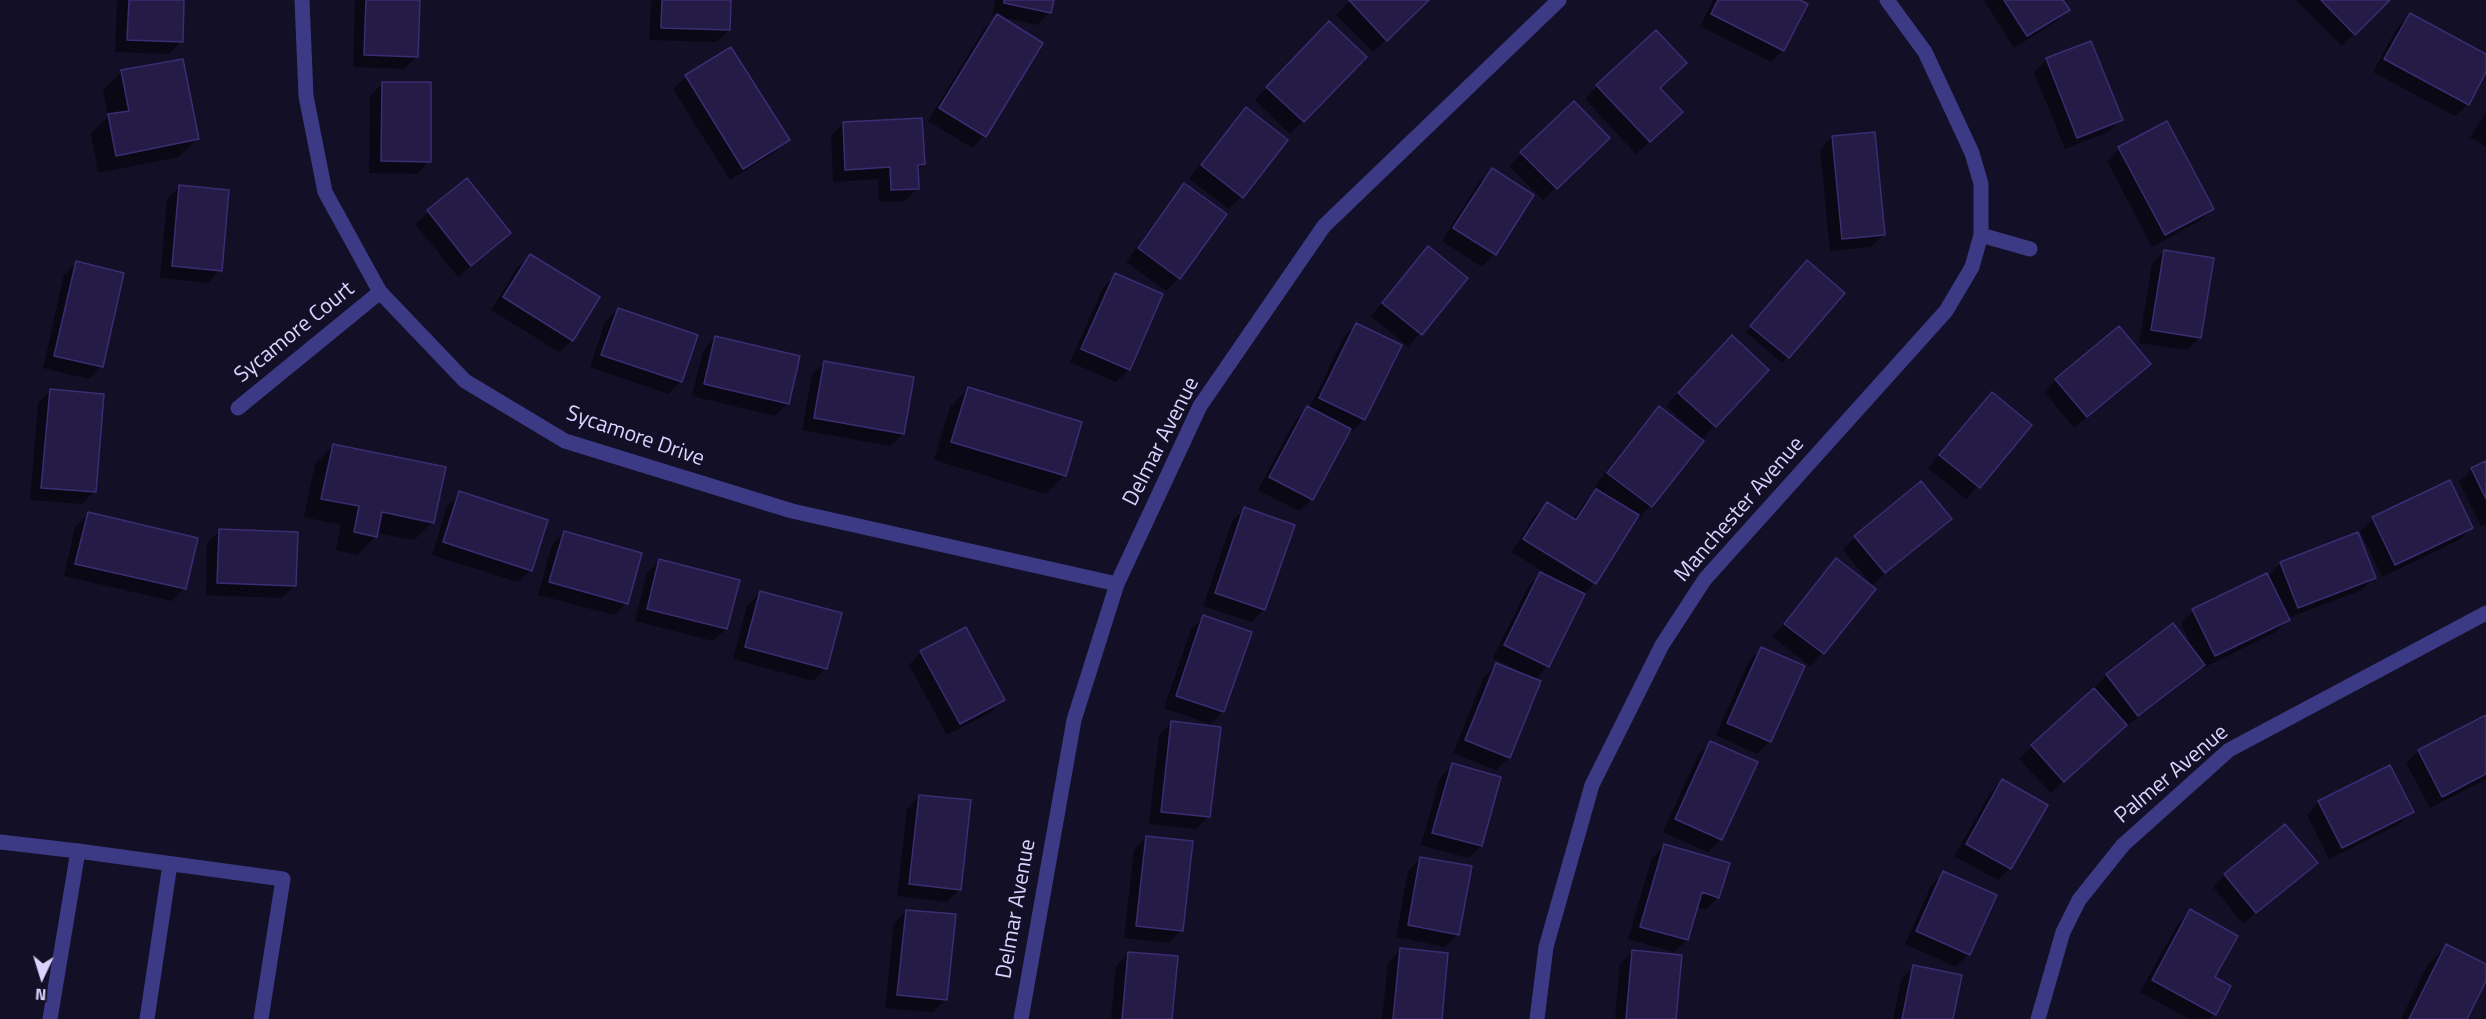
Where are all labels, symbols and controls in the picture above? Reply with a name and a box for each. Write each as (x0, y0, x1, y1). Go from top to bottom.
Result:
street label: Sycamore Court (230, 277, 360, 389)
street label: Delmar Avenue (1118, 373, 1206, 511)
street label: Sycamore Drive (563, 401, 707, 473)
street label: Manchester Avenue (1670, 432, 1810, 588)
street label: Palmer Avenue (2110, 720, 2234, 830)
street label: Delmar Avenue (992, 837, 1042, 981)
north arrow (12, 947, 72, 1007)
text: N (34, 983, 47, 1007)

